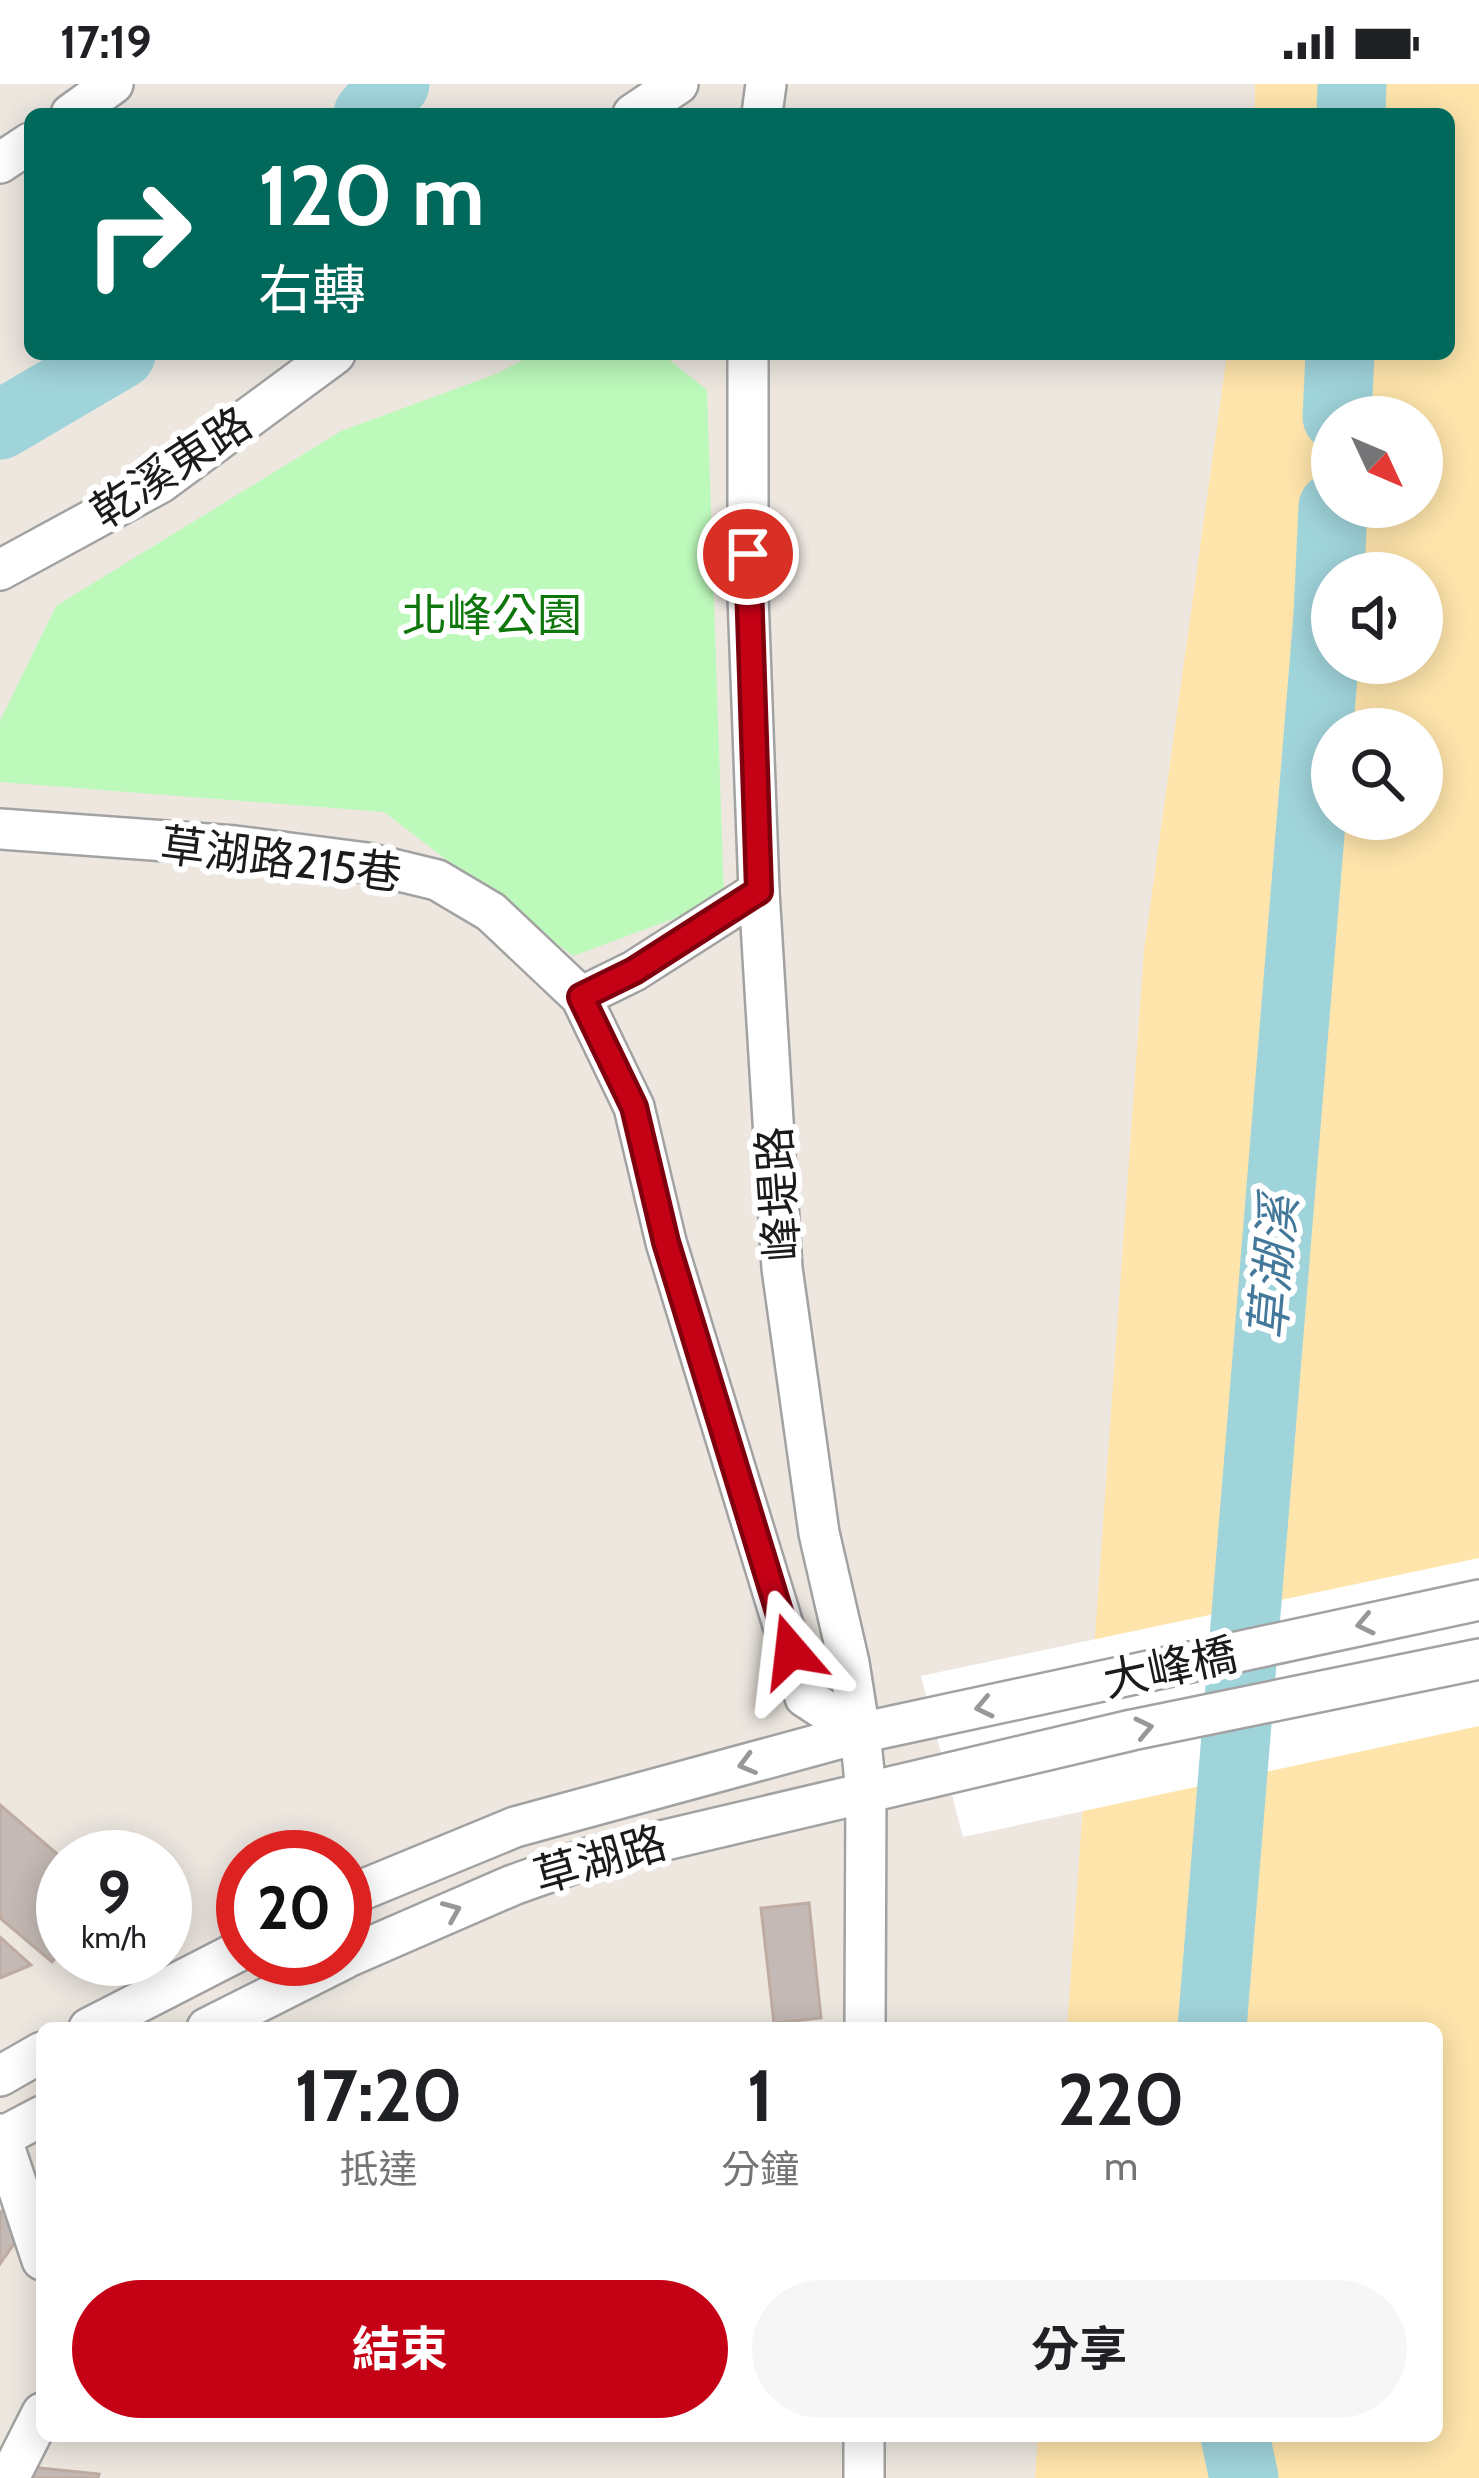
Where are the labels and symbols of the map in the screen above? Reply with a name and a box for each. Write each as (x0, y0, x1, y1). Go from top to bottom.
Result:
street label: 乾溪東路 (81, 395, 261, 539)
north arrow (1311, 396, 1443, 528)
pin (697, 503, 799, 605)
park label: 北峰公園 (402, 588, 582, 642)
street label: 草湖路215巷 (157, 817, 405, 901)
street label: 峰堤路 (746, 1125, 810, 1263)
water label: 草湖溪 (1238, 1188, 1309, 1342)
position arrow (728, 1588, 854, 1714)
one-way arrow (1355, 1611, 1375, 1636)
street label: 大峰橋 (1098, 1627, 1242, 1707)
one-way arrow (974, 1694, 994, 1719)
one-way arrow (1133, 1716, 1153, 1742)
one-way arrow (737, 1750, 758, 1775)
street label: 草湖路 (528, 1814, 672, 1904)
speed limit sign: 20 (216, 1830, 372, 1986)
one-way arrow (440, 1902, 461, 1926)

